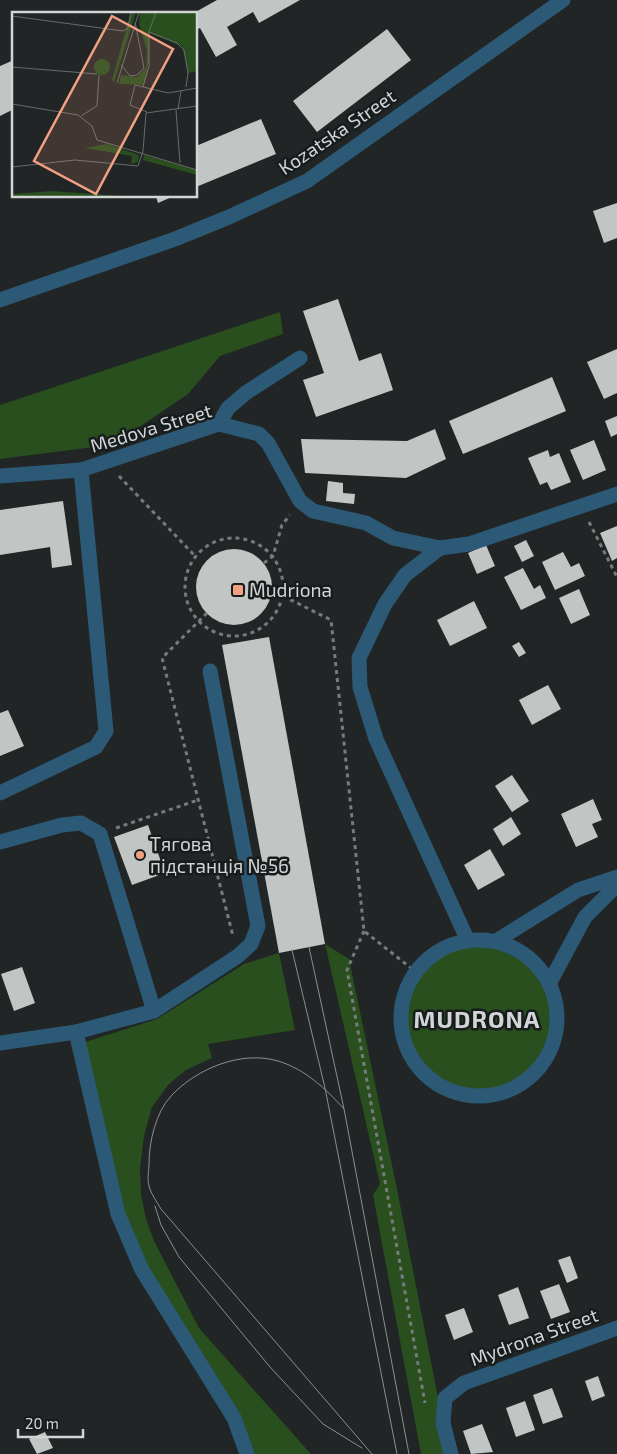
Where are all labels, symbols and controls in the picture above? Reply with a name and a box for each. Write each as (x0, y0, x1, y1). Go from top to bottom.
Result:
inset map (12, 12, 198, 198)
street label: Kozatska Street (274, 84, 399, 179)
street label: Medova Street (87, 398, 214, 457)
place label: Mudriona (249, 578, 332, 601)
marker: Mudriona (231, 583, 245, 597)
place label: Тягова підстанція №56 (150, 832, 289, 877)
marker: Тягова підстанція №56 (134, 849, 146, 861)
district label: MUDRONA (414, 1004, 540, 1033)
street label: Mydrona Street (467, 1303, 601, 1370)
scale bar (18, 1406, 82, 1438)
text: 20 m (25, 1414, 59, 1432)

